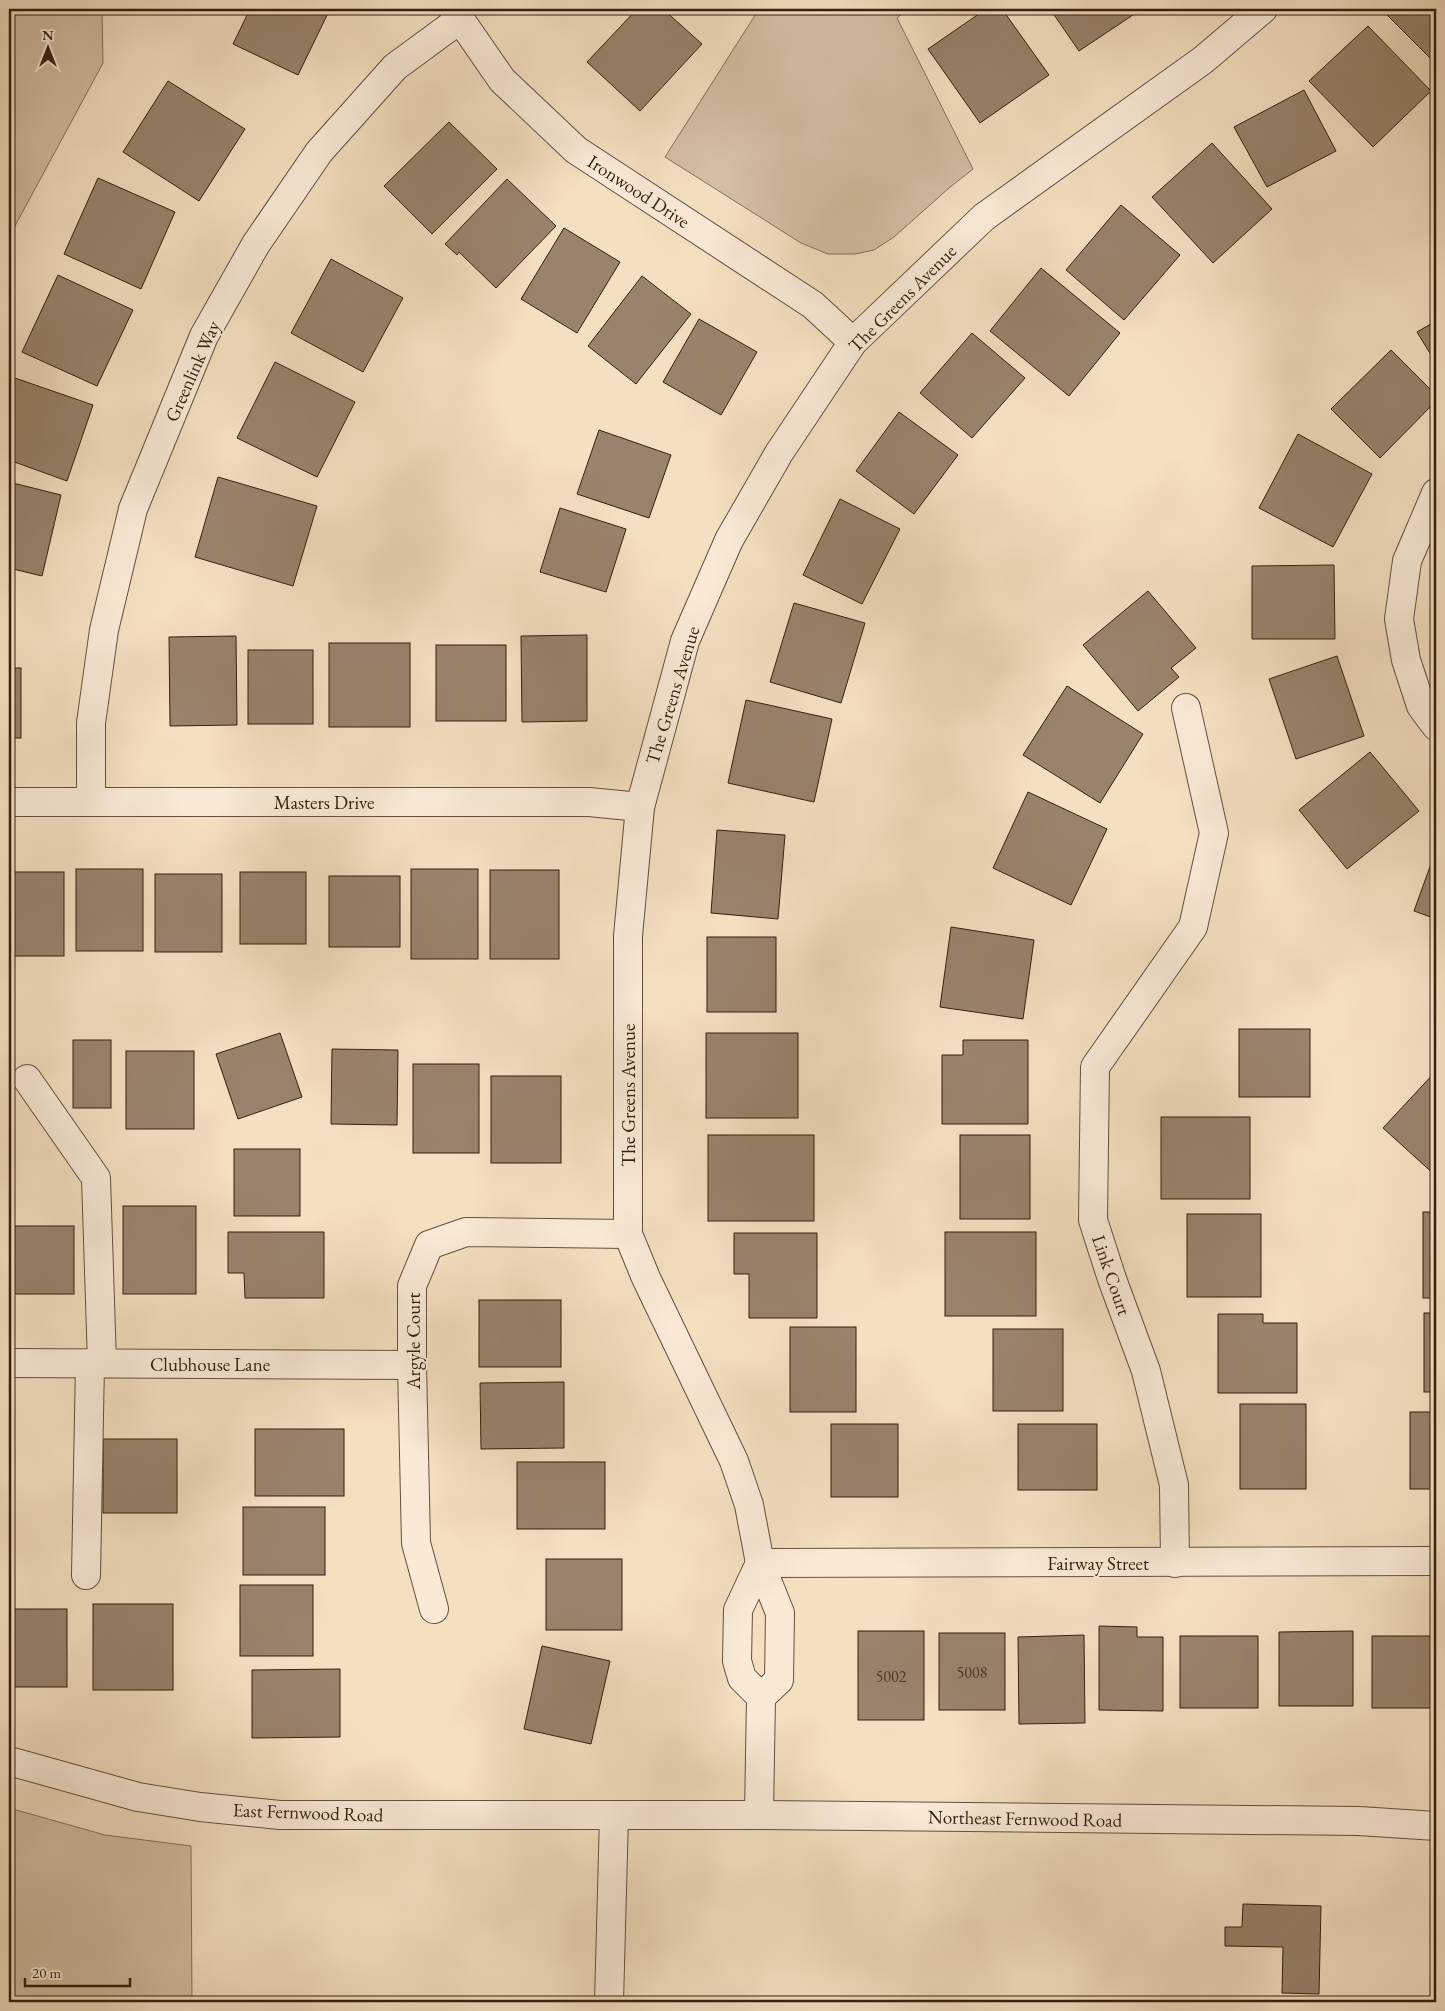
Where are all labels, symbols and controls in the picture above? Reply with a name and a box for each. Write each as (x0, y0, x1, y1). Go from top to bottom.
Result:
north arrow (22, 22, 72, 72)
text: N (42, 26, 54, 44)
street label: Ironwood Drive (583, 149, 695, 234)
street label: The Greens Avenue (843, 239, 962, 358)
street label: Greenlink Way (159, 316, 226, 426)
street label: The Greens Avenue (640, 623, 705, 767)
street label: Masters Drive (274, 790, 374, 815)
street label: The Greens Avenue (616, 1023, 641, 1167)
street label: Link Court (1086, 1232, 1137, 1319)
street label: Argyle Court (401, 1292, 426, 1391)
street label: Clubhouse Lane (150, 1352, 270, 1377)
street label: Fairway Street (1047, 1551, 1149, 1576)
house number: 5008 (957, 1662, 988, 1683)
house number: 5002 (876, 1666, 907, 1687)
street label: East Fernwood Road (232, 1797, 384, 1828)
street label: Northeast Fernwood Road (928, 1804, 1123, 1833)
scale bar (25, 1956, 130, 1988)
text: 20 m (32, 1963, 61, 1982)

